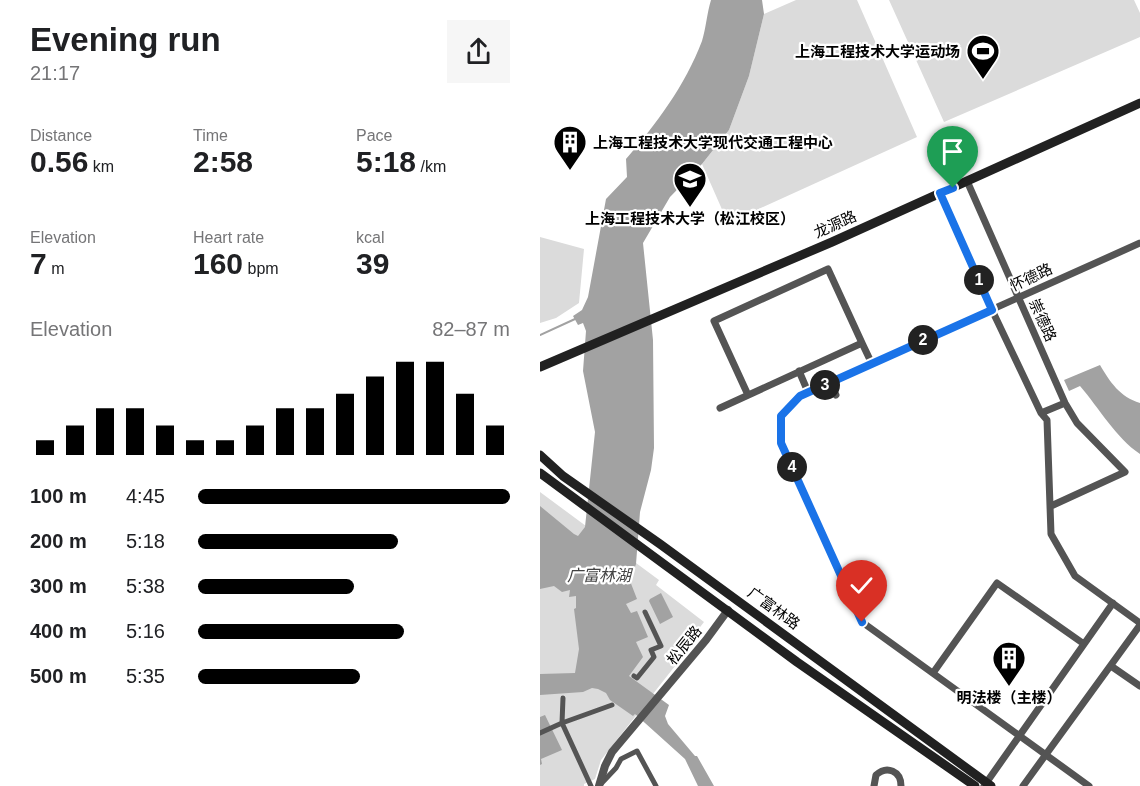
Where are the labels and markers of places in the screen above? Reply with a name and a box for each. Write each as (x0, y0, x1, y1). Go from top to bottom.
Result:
sports icon: 上海工程技术大学运动场 (965, 33, 1001, 80)
place label: 上海工程技术大学运动场 (795, 43, 960, 60)
building icon: 上海工程技术大学现代交通工程中心 (552, 124, 588, 171)
pin (927, 126, 978, 188)
place label: 上海工程技术大学现代交通工程中心 (593, 134, 833, 151)
school or university icon: 上海工程技术大学（松江校区） (672, 161, 708, 208)
place label: 上海工程技术大学（松江校区） (585, 210, 795, 227)
pin: 1 (964, 265, 994, 295)
pin: 2 (908, 325, 938, 355)
pin: 3 (810, 370, 840, 400)
pin: 4 (777, 452, 807, 482)
pin (836, 560, 887, 622)
building icon: 明法楼（主楼） (991, 640, 1027, 687)
place label: 明法楼（主楼） (956, 689, 1062, 706)

